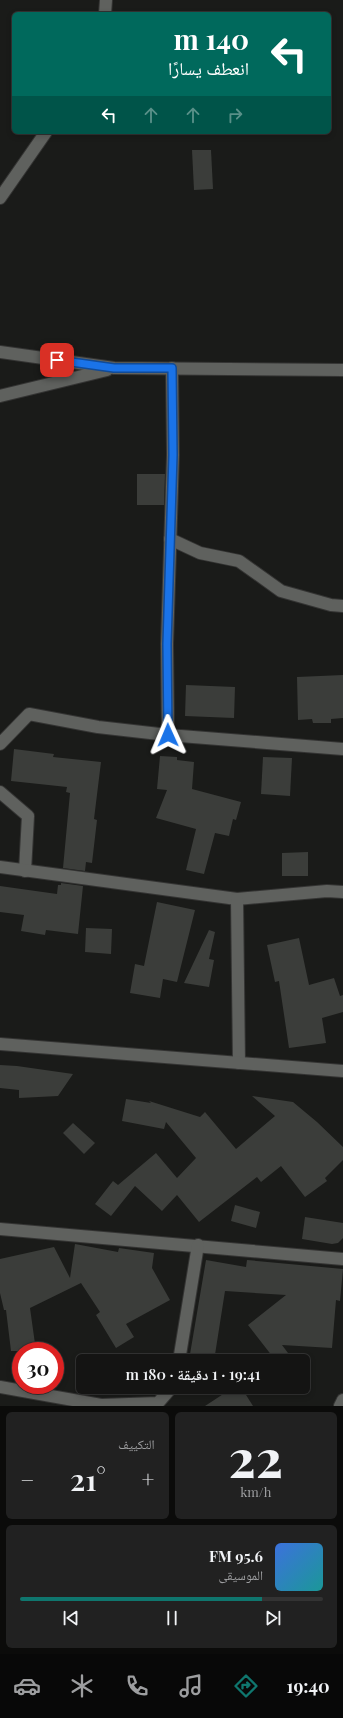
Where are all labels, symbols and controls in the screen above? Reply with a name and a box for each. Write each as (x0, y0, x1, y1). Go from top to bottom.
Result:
text: 140 m (174, 20, 249, 57)
icon: left (263, 28, 315, 80)
text: انعطف يسارًا (168, 56, 249, 80)
icon: left (98, 104, 120, 126)
icon: ahead (140, 104, 162, 126)
icon: ahead (182, 104, 204, 126)
icon: right (224, 104, 246, 126)
pin (40, 343, 74, 377)
icon: arrive (46, 349, 68, 371)
position arrow (147, 714, 189, 756)
speed limit sign: 30 (12, 1342, 64, 1394)
text: 19:41 · 1 دقيقة · 180 m (126, 1364, 260, 1384)
text: 22 (229, 1422, 283, 1491)
text: التكييف (118, 1435, 155, 1452)
text: 21° (70, 1459, 106, 1499)
text: − (20, 1464, 34, 1494)
text: + (142, 1464, 155, 1494)
text: km/h (240, 1483, 271, 1500)
text: 95.6 FM (209, 1546, 263, 1566)
text: الموسيقى (219, 1566, 263, 1583)
icon: previous (60, 1607, 82, 1629)
icon: pause (161, 1607, 183, 1629)
icon: next (262, 1607, 284, 1629)
icon: car (13, 1672, 41, 1700)
icon: climate (68, 1672, 96, 1700)
icon: phone (123, 1672, 151, 1700)
icon: music (177, 1672, 205, 1700)
icon: directions (232, 1672, 260, 1700)
text: 19:40 (287, 1674, 330, 1698)

